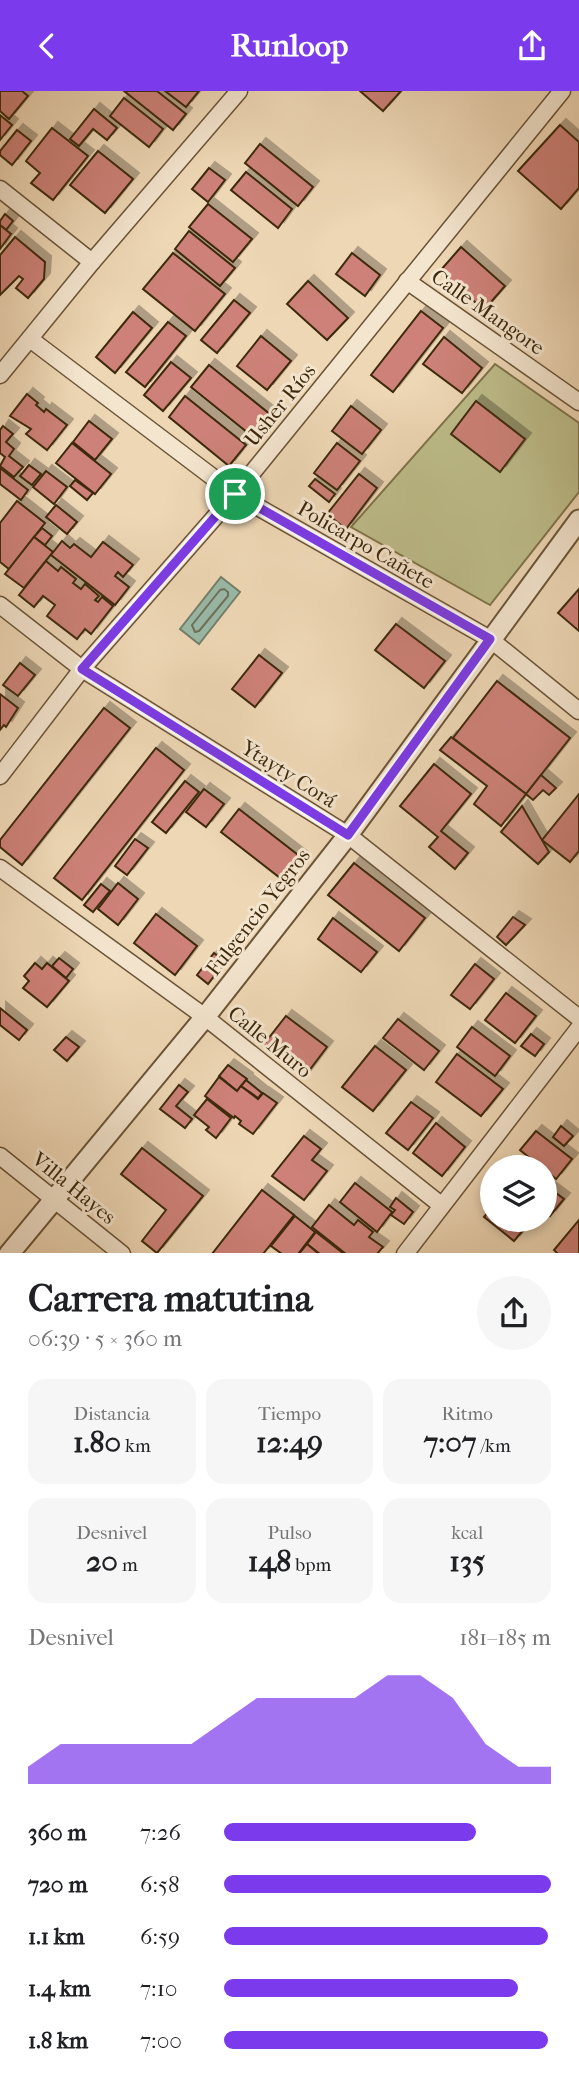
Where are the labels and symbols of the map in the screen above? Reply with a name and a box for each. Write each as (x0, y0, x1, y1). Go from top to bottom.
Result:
street label: Calle Mangore (427, 264, 549, 360)
street label: Usher Ríos (239, 359, 321, 451)
pin (205, 464, 265, 524)
street label: Policarpo Cañete (293, 496, 439, 594)
street label: Ytayty Corá (236, 735, 341, 813)
street label: Fulgencio Yegros (201, 844, 315, 980)
street label: Calle Muro (223, 1001, 317, 1083)
street label: Villa Hayes (27, 1146, 121, 1229)

